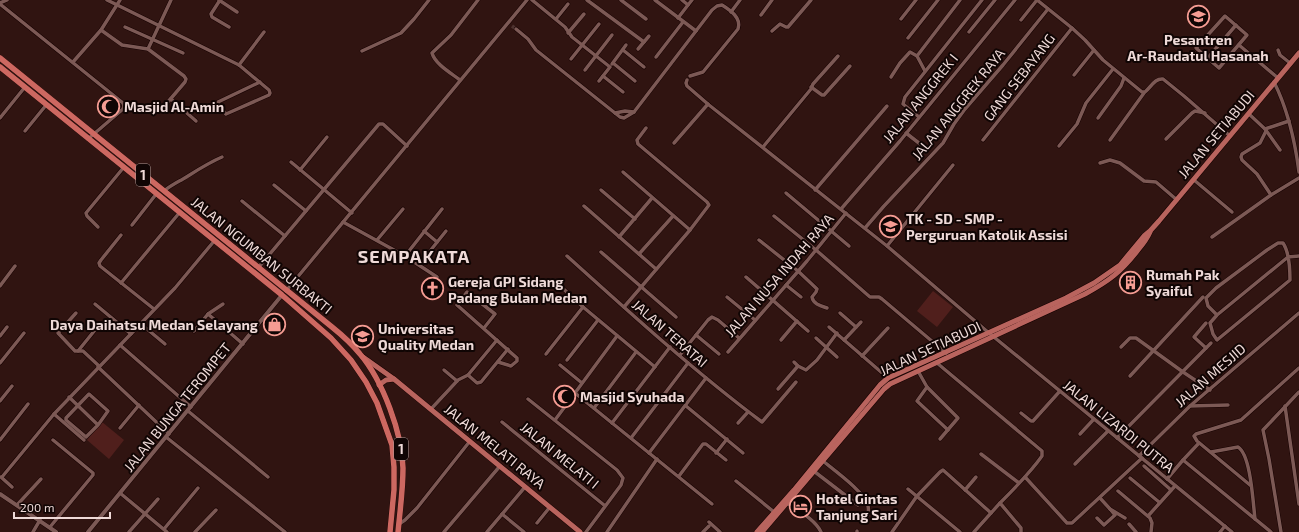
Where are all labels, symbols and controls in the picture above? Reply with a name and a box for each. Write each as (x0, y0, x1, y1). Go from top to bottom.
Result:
school or university icon: Pesantren Ar-Raudatul Hasanah (1185, 4, 1211, 30)
street label: GANG SEBAYANG (980, 30, 1058, 124)
place label: Pesantren Ar-Raudatul Hasanah (1127, 31, 1269, 64)
street label: JALAN ANGGREK RAYA (908, 45, 1008, 163)
street label: JALAN ANGGREK I (879, 50, 961, 146)
street label: JALAN SETIABUDI (1174, 87, 1258, 181)
mosque icon: Masjid Al-Amin (96, 93, 122, 119)
place label: Masjid Al-Amin (124, 98, 224, 115)
road number: 1 (136, 164, 150, 186)
street label: JALAN NGUMBAN SURBAKTI (188, 193, 336, 317)
street label: JALAN NUSA INDAH RAYA (721, 210, 837, 340)
place label: TK - SD - SMP - Perguruan Katolik Assisi (906, 210, 1068, 243)
school or university icon: TK - SD - SMP - Perguruan Katolik Assisi (878, 213, 904, 239)
district label: SEMPAKATA (358, 245, 470, 267)
place label: Rumah Pak Syaiful (1146, 266, 1220, 299)
building icon: Rumah Pak Syaiful (1117, 269, 1143, 295)
place label: Gereja GPI Sidang Padang Bulan Medan (448, 273, 587, 306)
church icon: Gereja GPI Sidang Padang Bulan Medan (420, 276, 446, 302)
street label: JALAN TERATAI (629, 296, 711, 370)
shop icon: Daya Daihatsu Medan Selayang (261, 311, 287, 337)
place label: Daya Daihatsu Medan Selayang (50, 316, 258, 333)
street label: JALAN SETIABUDI (877, 317, 983, 379)
place label: Universitas Quality Medan (378, 320, 474, 354)
school or university icon: Universitas Quality Medan (349, 323, 375, 349)
street label: JALAN BUNGA TEROMPET (120, 339, 234, 475)
street label: JALAN MESJID (1171, 340, 1249, 410)
street label: JALAN LIZARDI PUTRA (1060, 376, 1178, 476)
mosque icon: Masjid Syuhada (551, 383, 577, 409)
place label: Masjid Syuhada (580, 388, 684, 405)
street label: JALAN MELATI RAYA (441, 400, 549, 492)
street label: JALAN MELATI I (517, 418, 603, 492)
road number: 1 (394, 438, 408, 460)
place label: Hotel Gintas Tanjung Sari (816, 490, 897, 523)
hotel icon: Hotel Gintas Tanjung Sari (788, 493, 814, 519)
scale bar (14, 494, 110, 520)
text: 200 m (20, 500, 54, 514)

